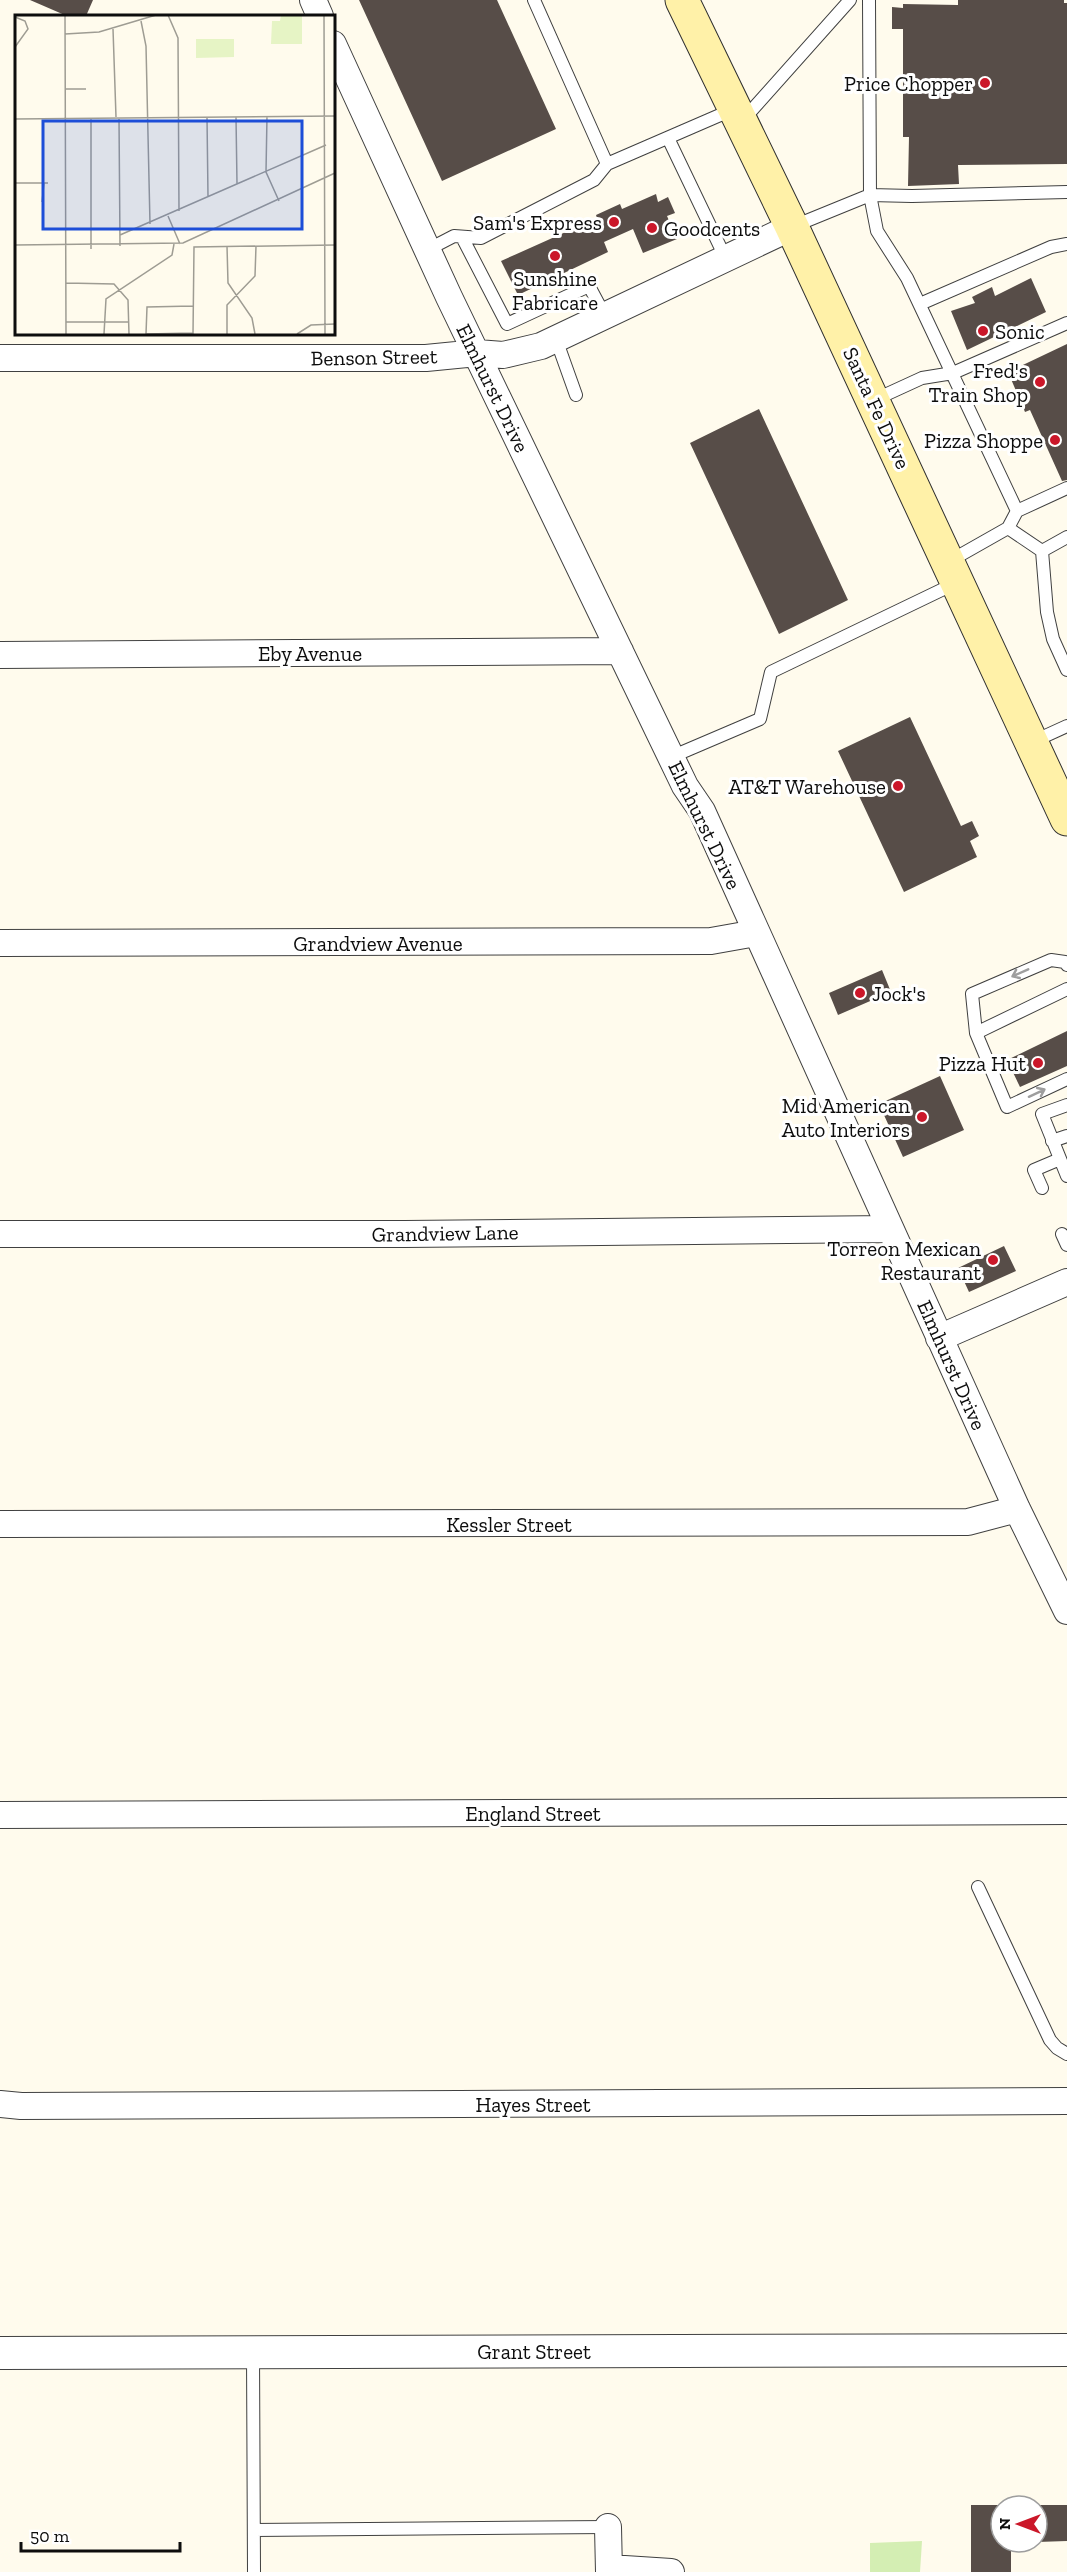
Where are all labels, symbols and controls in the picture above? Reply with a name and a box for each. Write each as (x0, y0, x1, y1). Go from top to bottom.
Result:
inset map (15, 15, 334, 334)
place label: Price Chopper (844, 71, 973, 96)
marker: Price Chopper (978, 76, 992, 90)
place label: Sam's Express (473, 210, 602, 235)
marker: Sam's Express (607, 215, 621, 229)
place label: Goodcents (664, 216, 760, 241)
marker: Goodcents (645, 221, 659, 235)
marker: Sunshine Fabricare (548, 249, 562, 263)
place label: Sunshine Fabricare (512, 266, 598, 315)
place label: Sonic (995, 319, 1045, 344)
street label: Elmhurst Drive (451, 320, 535, 456)
marker: Sonic (976, 324, 990, 338)
street label: Benson Street (310, 343, 438, 371)
street label: Santa Fe Drive (838, 343, 916, 473)
place label: Fred's Train Shop (928, 358, 1028, 407)
marker: Fred's Train Shop (1033, 375, 1047, 389)
place label: Pizza Shoppe (924, 428, 1043, 453)
marker: Pizza Shoppe (1048, 433, 1062, 447)
street label: Eby Avenue (258, 641, 362, 666)
street label: Elmhurst Drive (663, 757, 747, 893)
place label: AT&T Warehouse (729, 774, 886, 799)
marker: AT&T Warehouse (891, 779, 905, 793)
street label: Grandview Avenue (293, 931, 463, 956)
one-way arrow (1011, 968, 1029, 980)
place label: Jock's (872, 981, 926, 1006)
marker: Jock's (853, 986, 867, 1000)
place label: Pizza Hut (939, 1051, 1026, 1076)
marker: Pizza Hut (1031, 1056, 1045, 1070)
one-way arrow (1027, 1087, 1046, 1098)
place label: Mid American Auto Interiors (782, 1093, 910, 1142)
marker: Mid American Auto Interiors (915, 1110, 929, 1124)
street label: Grandview Lane (371, 1219, 519, 1247)
place label: Torreon Mexican Restaurant (827, 1236, 981, 1285)
marker: Torreon Mexican Restaurant (986, 1253, 1000, 1267)
street label: Elmhurst Drive (912, 1296, 992, 1434)
street label: Kessler Street (446, 1512, 572, 1537)
street label: England Street (465, 1801, 601, 1826)
street label: Hayes Street (476, 2092, 591, 2117)
street label: Grant Street (477, 2339, 591, 2364)
north arrow (989, 2494, 1049, 2554)
scale bar (21, 2515, 180, 2553)
text: N (995, 2518, 1014, 2530)
text: 50 m (30, 2525, 70, 2547)

